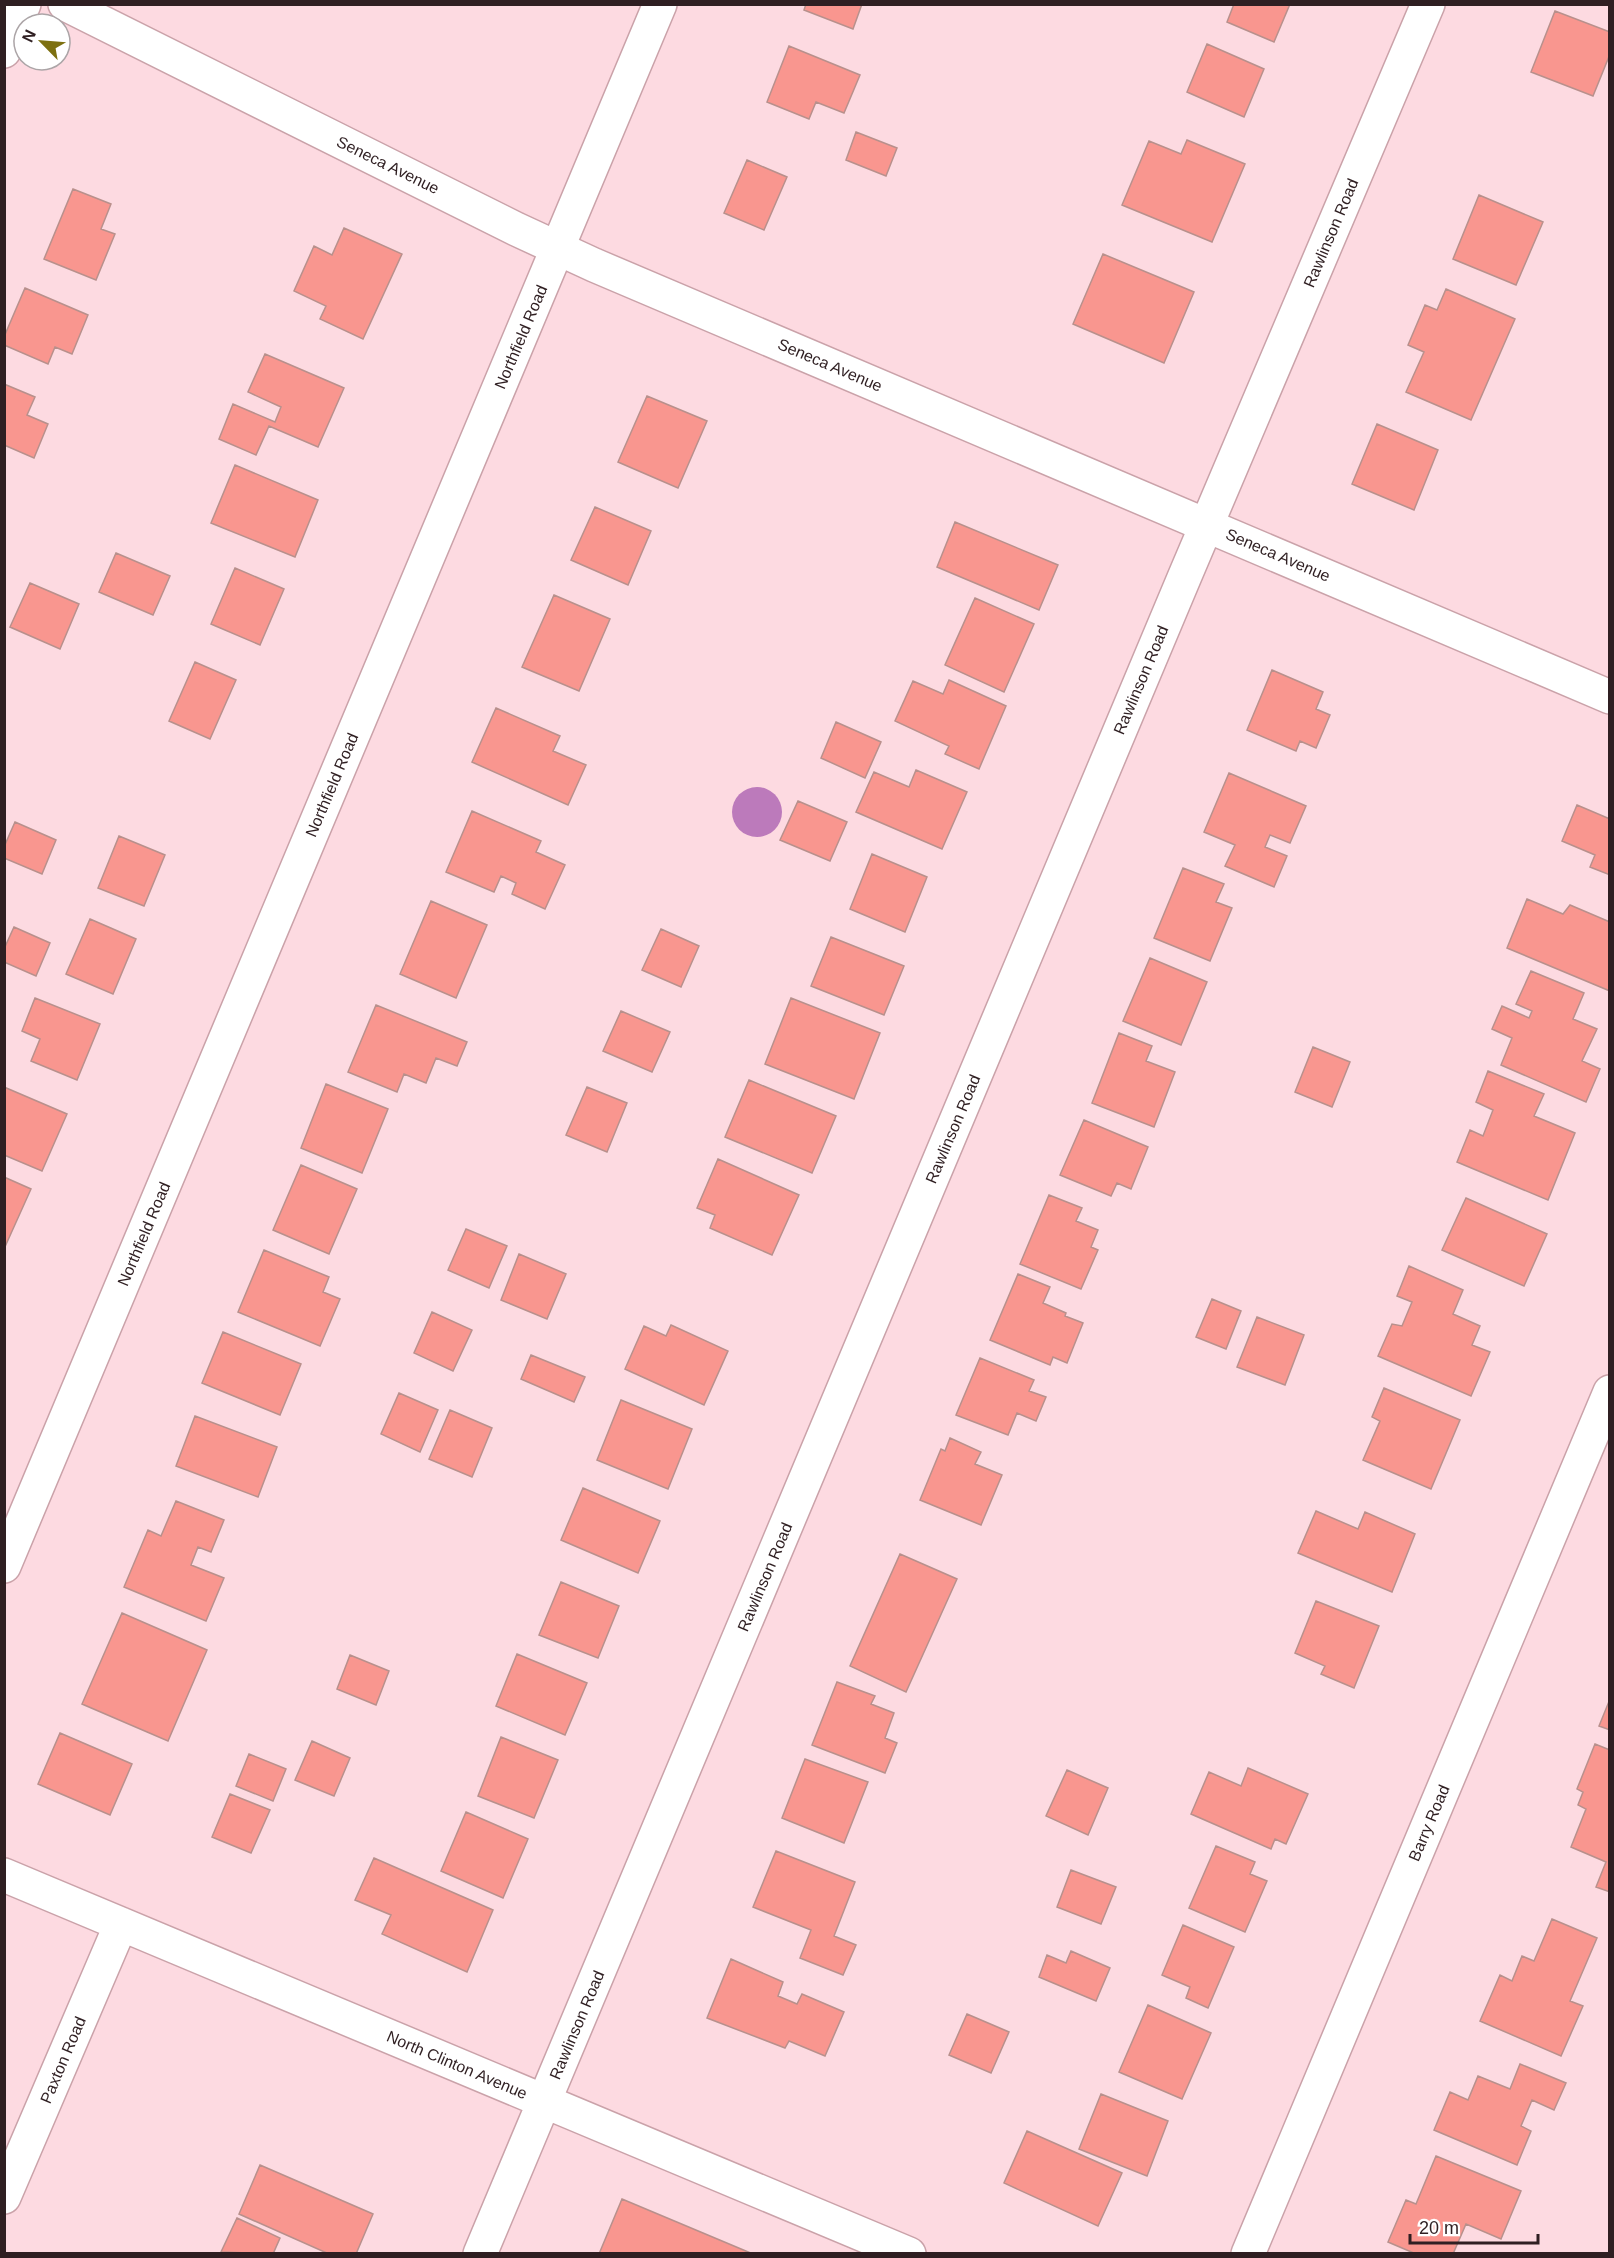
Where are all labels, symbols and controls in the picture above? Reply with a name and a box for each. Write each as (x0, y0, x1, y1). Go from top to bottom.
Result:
north arrow (12, 12, 72, 72)
text: N (19, 27, 39, 45)
street label: Seneca Avenue (334, 133, 442, 197)
street label: Rawlinson Road (1300, 176, 1362, 290)
street label: Northfield Road (491, 283, 551, 391)
street label: Seneca Avenue (775, 335, 885, 395)
street label: Seneca Avenue (1223, 525, 1333, 585)
street label: Rawlinson Road (1110, 623, 1172, 737)
street label: Northfield Road (302, 731, 362, 839)
street label: Rawlinson Road (922, 1072, 984, 1186)
street label: Northfield Road (114, 1180, 174, 1288)
street label: Rawlinson Road (734, 1520, 796, 1634)
street label: Barry Road (1405, 1782, 1453, 1864)
street label: Rawlinson Road (546, 1968, 608, 2082)
street label: Paxton Road (37, 2014, 89, 2106)
street label: North Clinton Avenue (384, 2028, 530, 2102)
scale bar (1410, 2207, 1538, 2245)
text: 20 m (1419, 2218, 1459, 2238)

